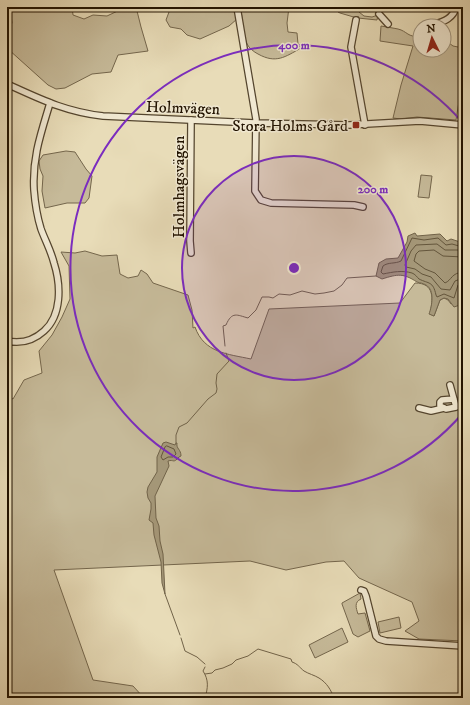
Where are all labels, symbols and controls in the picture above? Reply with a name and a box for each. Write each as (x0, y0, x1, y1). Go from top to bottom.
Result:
north arrow (412, 18, 452, 58)
text: N (426, 22, 436, 36)
text: 400 m (277, 38, 310, 53)
street label: Holmvägen (146, 97, 221, 119)
place label: Stora Holms Gård (232, 116, 348, 136)
marker: Stora Holms Gård (351, 120, 361, 130)
street label: Holmhagsvägen (169, 135, 189, 238)
text: 200 m (358, 182, 388, 197)
centre of rings (287, 261, 301, 275)

